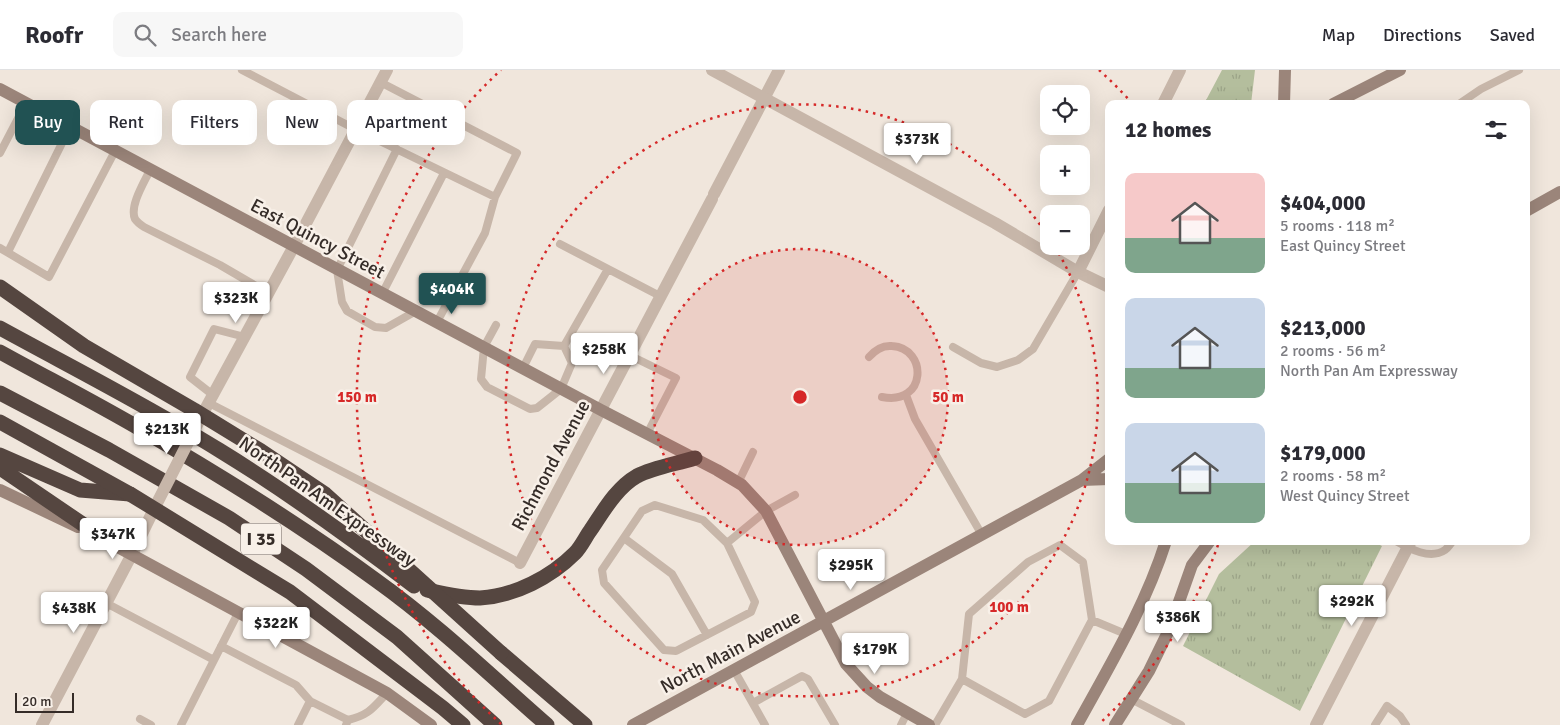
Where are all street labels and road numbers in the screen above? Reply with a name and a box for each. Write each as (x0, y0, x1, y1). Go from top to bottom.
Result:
street label: East Quincy Street (246, 193, 389, 285)
street label: Richmond Avenue (506, 396, 596, 535)
street label: North Pan Am Expressway (234, 431, 421, 572)
road number: I 35 (241, 524, 281, 554)
street label: North Main Avenue (656, 605, 805, 699)

